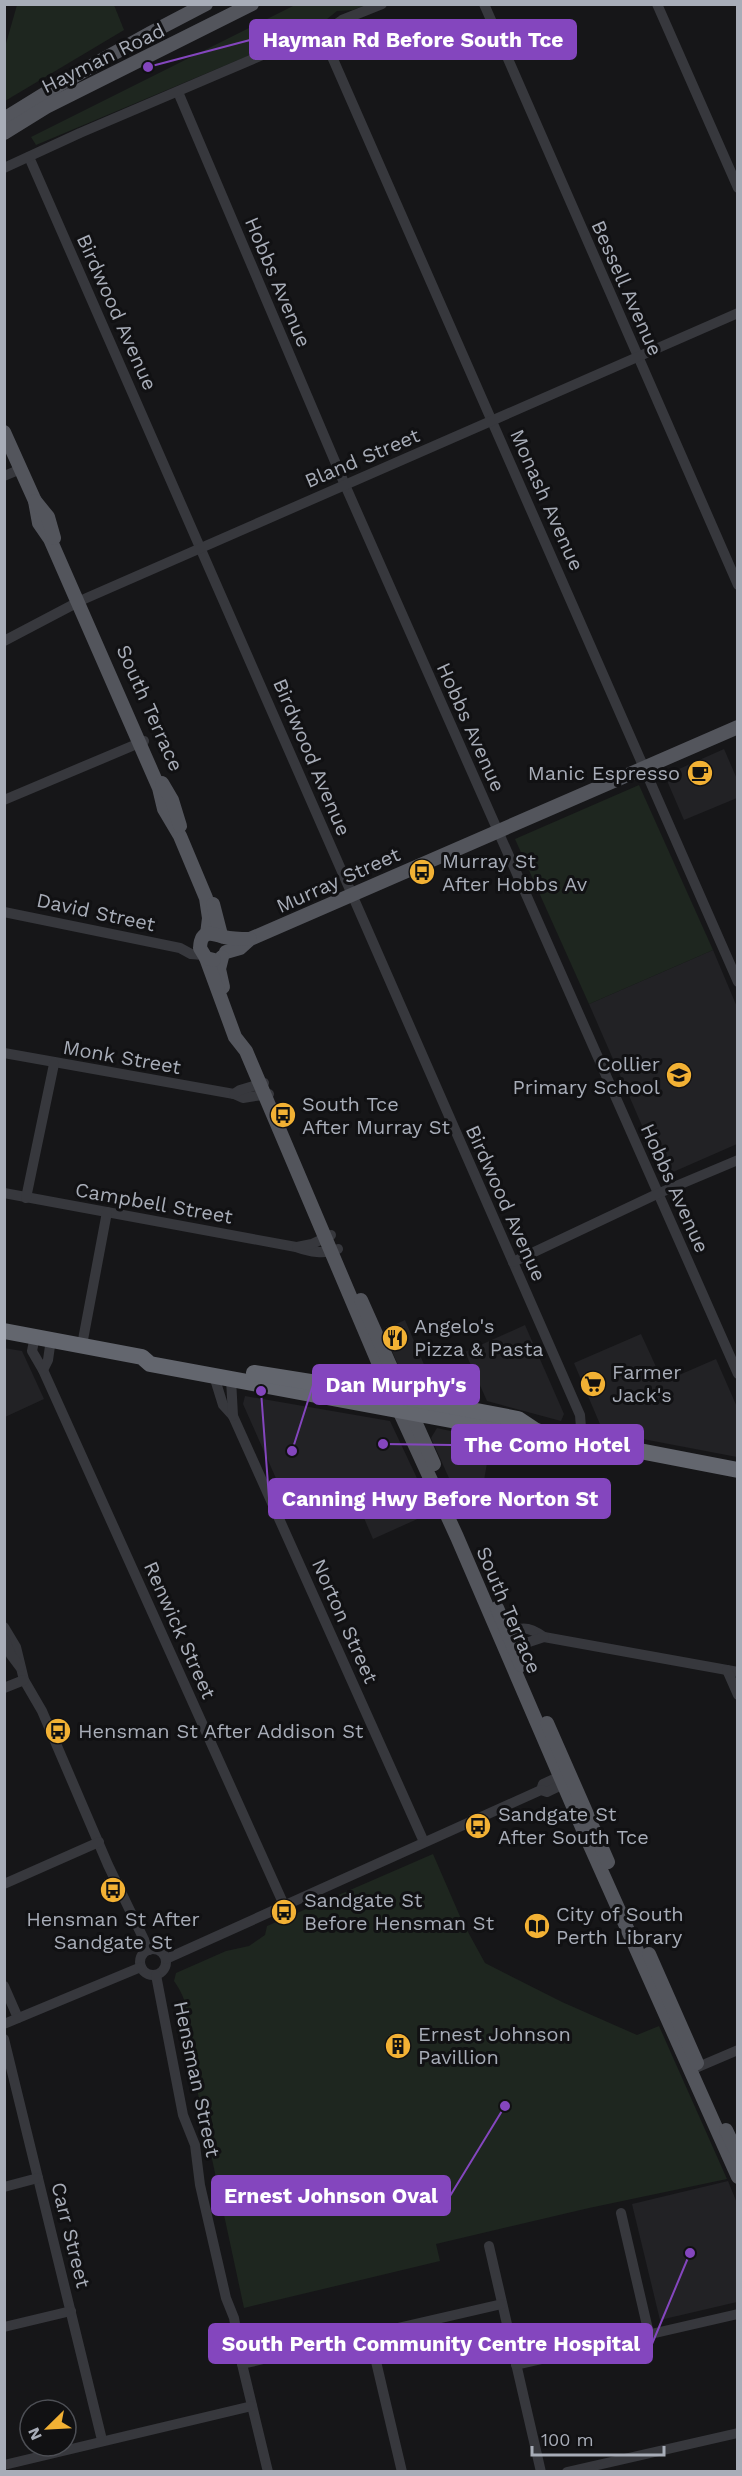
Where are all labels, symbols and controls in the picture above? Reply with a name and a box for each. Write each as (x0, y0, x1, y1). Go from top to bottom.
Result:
street label: Hayman Road (38, 18, 168, 98)
callout: Hayman Rd Before South Tce (250, 20, 576, 59)
text: Hayman Rd Before South Tce (262, 27, 564, 52)
street label: Hobbs Avenue (240, 213, 316, 351)
street label: Bessell Avenue (586, 217, 668, 359)
street label: Birdwood Avenue (72, 230, 162, 394)
street label: Bland Street (301, 423, 424, 493)
street label: Monash Avenue (505, 426, 589, 574)
street label: South Terrace (111, 641, 189, 775)
street label: Hobbs Avenue (432, 659, 510, 795)
street label: Birdwood Avenue (268, 675, 356, 839)
cafe icon: Manic Espresso (685, 758, 715, 788)
place label: Manic Espresso (528, 761, 680, 785)
street label: Murray Street (272, 842, 404, 918)
place label: Murray St After Hobbs Av (442, 849, 588, 896)
bus stop icon: Murray St After Hobbs Av (407, 857, 437, 887)
street label: David Street (34, 888, 158, 936)
street label: Monk Street (61, 1035, 183, 1079)
place label: Collier Primary School (513, 1052, 660, 1099)
school or university icon: Collier Primary School (664, 1060, 694, 1090)
place label: South Tce After Murray St (302, 1092, 451, 1139)
bus stop icon: South Tce After Murray St (268, 1100, 298, 1130)
street label: Hobbs Avenue (636, 1120, 714, 1256)
street label: Birdwood Avenue (461, 1121, 551, 1285)
street label: Campbell Street (73, 1177, 235, 1229)
place label: Angelo's Pizza & Pasta (414, 1314, 544, 1361)
restaurant icon: Angelo's Pizza & Pasta (380, 1323, 410, 1353)
place label: Farmer Jack's (612, 1360, 681, 1407)
callout: Dan Murphy's (313, 1365, 479, 1404)
supermarket icon: Farmer Jack's (578, 1369, 608, 1399)
text: Dan Murphy's (325, 1372, 467, 1397)
callout: The Como Hotel (452, 1425, 643, 1464)
text: The Como Hotel (464, 1432, 630, 1457)
callout: Canning Hwy Before Norton St (269, 1479, 610, 1518)
text: Canning Hwy Before Norton St (282, 1486, 598, 1511)
street label: South Terrace (471, 1543, 547, 1677)
street label: Norton Street (307, 1555, 383, 1688)
street label: Renwick Street (139, 1558, 221, 1703)
bus stop icon: Hensman St After Addison St (43, 1716, 73, 1746)
place label: Hensman St After Addison St (78, 1719, 364, 1743)
place label: Sandgate St After South Tce (498, 1802, 649, 1849)
bus stop icon: Sandgate St After South Tce (463, 1811, 493, 1841)
bus stop icon: Hensman St After Sandgate St (98, 1875, 128, 1905)
place label: Sandgate St Before Hensman St (304, 1888, 495, 1935)
bus stop icon: Sandgate St Before Hensman St (269, 1897, 299, 1927)
place label: City of South Perth Library (556, 1902, 684, 1949)
place label: Hensman St After Sandgate St (26, 1907, 200, 1954)
library icon: City of South Perth Library (522, 1911, 552, 1941)
street label: Hensman Street (169, 1999, 225, 2160)
place label: Ernest Johnson Pavillion (418, 2022, 571, 2069)
building icon: Ernest Johnson Pavillion (383, 2031, 413, 2061)
callout: Ernest Johnson Oval (212, 2176, 450, 2215)
street label: Carr Street (46, 2180, 96, 2291)
text: Ernest Johnson Oval (224, 2183, 438, 2208)
callout: South Perth Community Centre Hospital (209, 2324, 652, 2363)
text: South Perth Community Centre Hospital (222, 2331, 640, 2356)
north arrow (18, 2398, 78, 2458)
scale bar (532, 2419, 664, 2457)
text: N (24, 2425, 46, 2443)
text: 100 m (541, 2429, 594, 2450)

